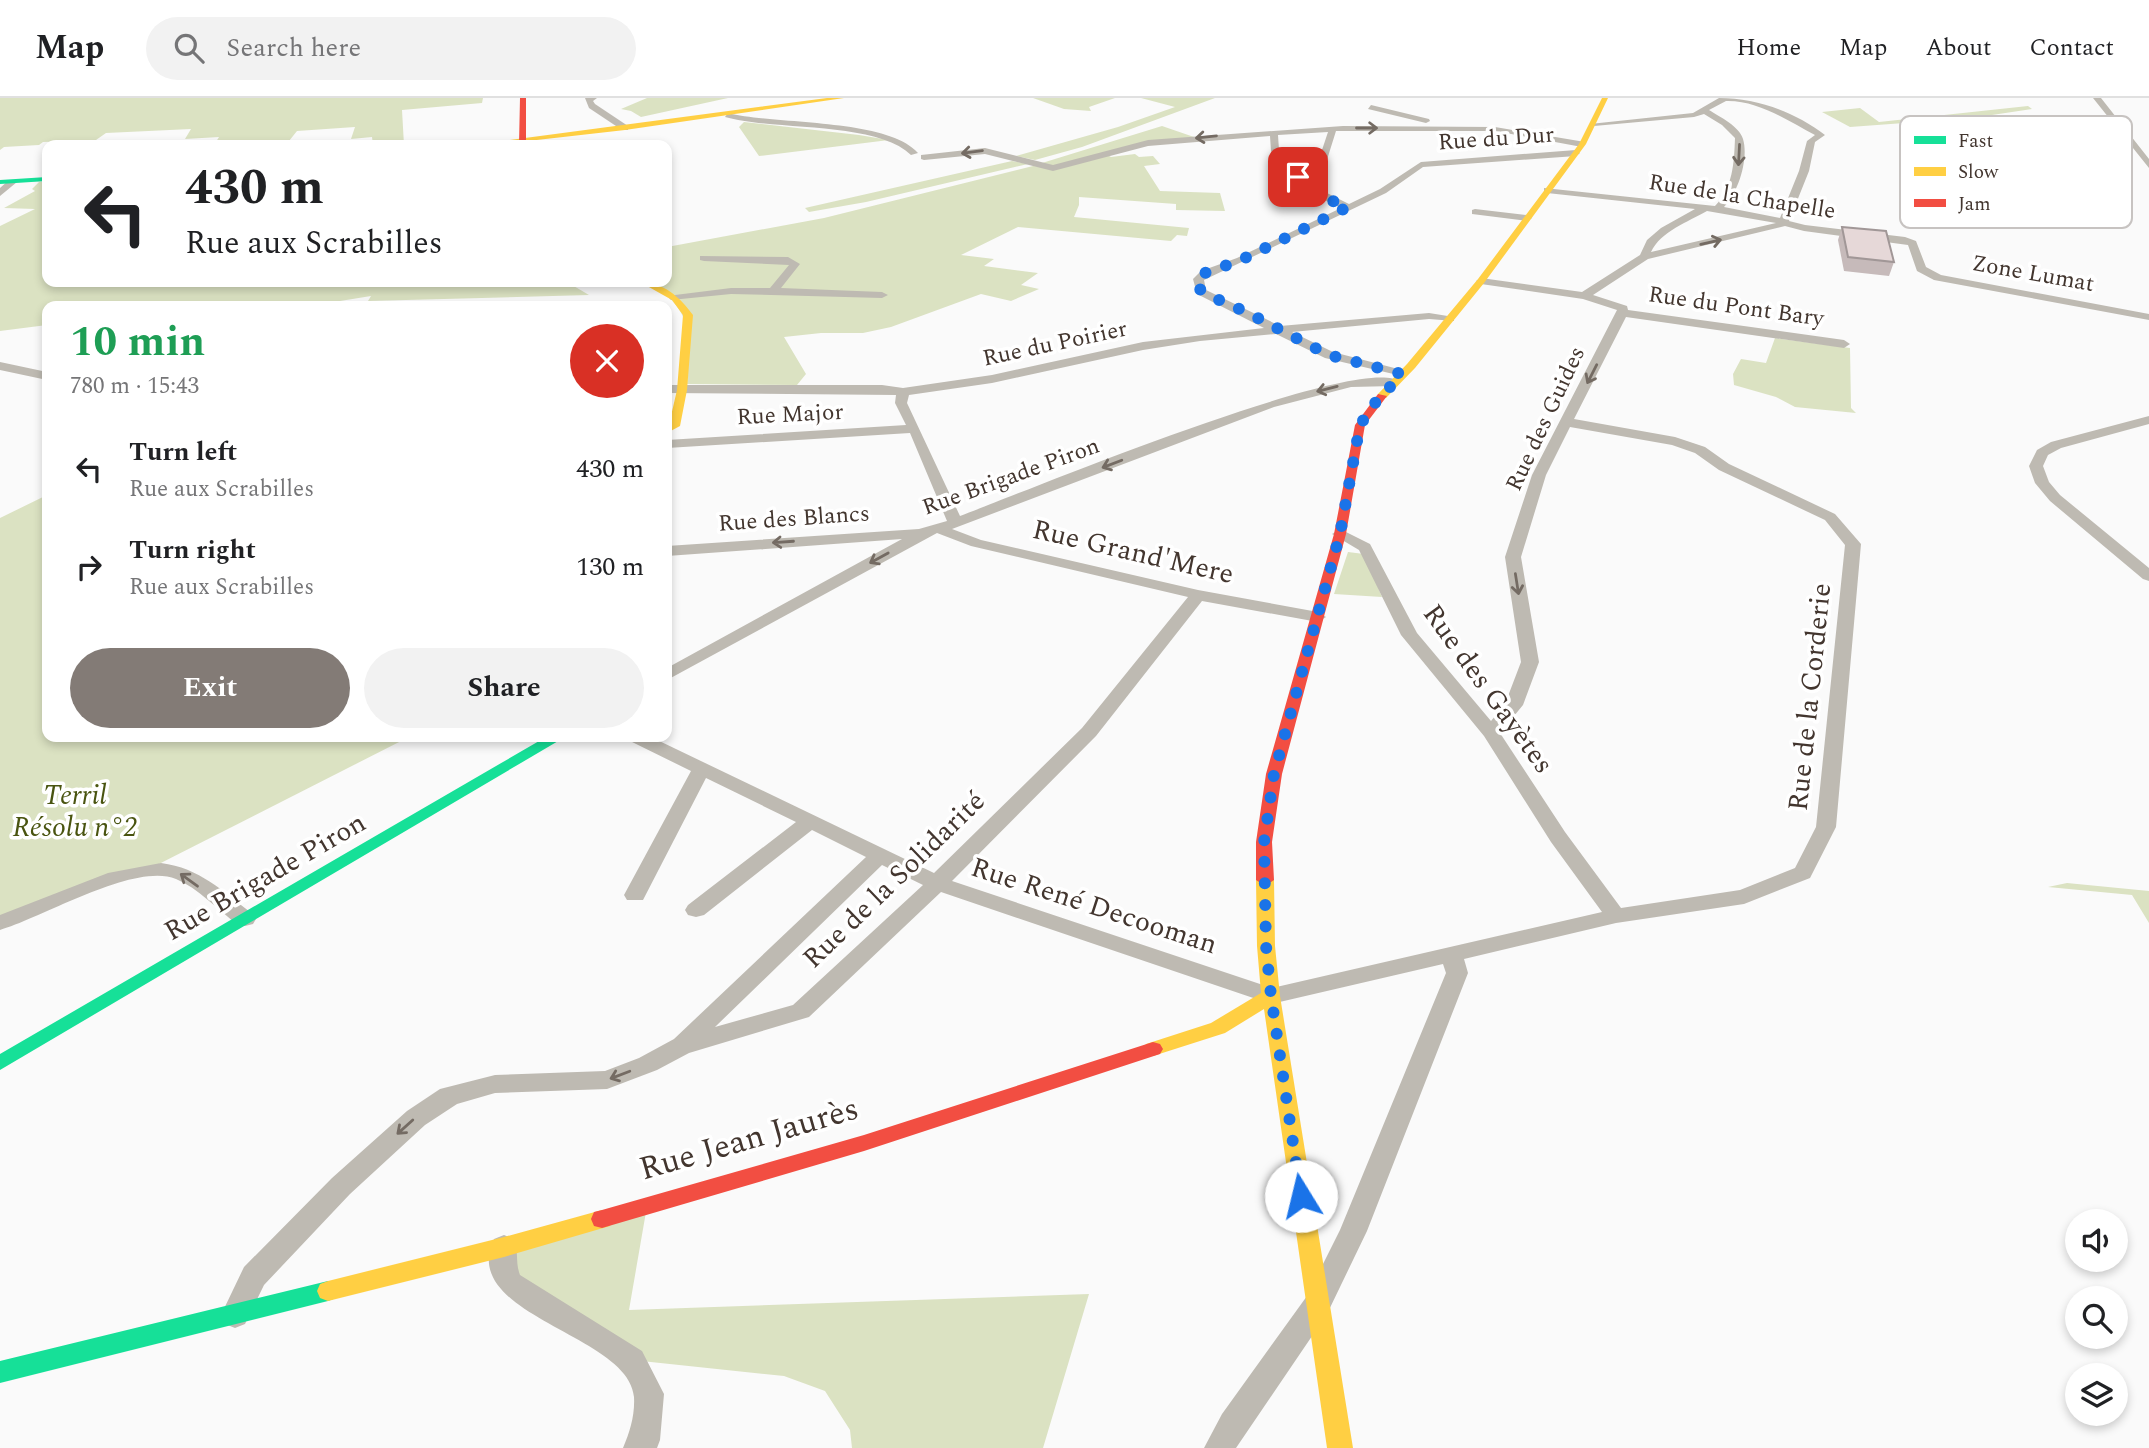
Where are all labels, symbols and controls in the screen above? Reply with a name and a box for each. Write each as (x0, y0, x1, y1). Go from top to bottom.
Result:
search box (146, 17, 636, 80)
text: Map (35, 23, 104, 73)
text: Search here (226, 28, 361, 68)
icon: search (170, 29, 208, 67)
text: Home (1736, 30, 1801, 66)
text: Map (1839, 30, 1887, 66)
text: About (1925, 30, 1991, 66)
text: Contact (2029, 30, 2114, 66)
legend (1900, 116, 2132, 228)
street label: Rue du Dur (1437, 117, 1555, 161)
one-way arrow (1355, 121, 1378, 135)
text: Fast (1958, 127, 1994, 156)
one-way arrow (1195, 131, 1218, 144)
one-way arrow (1732, 143, 1745, 166)
one-way arrow (961, 146, 984, 159)
pin (1268, 147, 1328, 207)
text: 430 m (185, 151, 324, 226)
icon: arrive (1279, 158, 1317, 196)
text: Slow (1958, 158, 1999, 187)
street label: Rue de la Chapelle (1646, 165, 1838, 229)
icon: left (70, 168, 161, 259)
text: Jam (1958, 190, 1990, 219)
text: Rue aux Scrabilles (185, 219, 443, 268)
one-way arrow (1699, 235, 1722, 249)
street label: Zone Lumat (1969, 246, 2097, 302)
street label: Rue du Pont Bary (1646, 277, 1827, 337)
text: 10 min (70, 311, 205, 374)
street label: Rue du Poirier (979, 312, 1131, 376)
button: close (570, 324, 644, 398)
street label: Rue des Guides (1497, 341, 1595, 497)
one-way arrow (1584, 363, 1598, 384)
text: 780 m · 15:43 (70, 369, 199, 404)
one-way arrow (1316, 383, 1339, 396)
street label: Rue Major (736, 395, 844, 435)
street label: Rue Brigade Piron (917, 429, 1105, 525)
text: Turn left (129, 432, 237, 472)
text: 430 m (576, 449, 644, 489)
icon: left (70, 450, 108, 488)
one-way arrow (1102, 458, 1123, 471)
text: Rue aux Scrabilles (129, 472, 314, 507)
street label: Rue des Blancs (717, 496, 871, 542)
street label: Rue Grand'Mere (1028, 508, 1238, 596)
text: Turn right (129, 530, 256, 570)
one-way arrow (772, 536, 795, 549)
text: 130 m (576, 547, 644, 587)
icon: right (70, 548, 108, 586)
one-way arrow (869, 552, 890, 565)
text: Rue aux Scrabilles (129, 570, 314, 605)
one-way arrow (1511, 572, 1524, 595)
street label: Rue de la Corderie (1777, 581, 1843, 813)
street label: Rue des Gayètes (1412, 595, 1564, 783)
button: Exit (70, 648, 350, 728)
button: Share (364, 648, 644, 728)
park label: Terril Résolu n°2 (13, 774, 137, 849)
street label: Rue de la Solidarité (793, 781, 995, 979)
street label: Rue Brigade Piron (156, 802, 374, 952)
street label: Rue René Decooman (965, 846, 1223, 966)
one-way arrow (180, 873, 199, 887)
one-way arrow (609, 1069, 631, 1082)
street label: Rue Jean Jaurès (633, 1084, 865, 1194)
one-way arrow (397, 1119, 414, 1136)
position arrow (1264, 1159, 1338, 1233)
map controls (2065, 1209, 2128, 1426)
button: sound (2065, 1209, 2128, 1272)
button: search (2065, 1286, 2128, 1349)
button: layers (2065, 1363, 2128, 1426)

